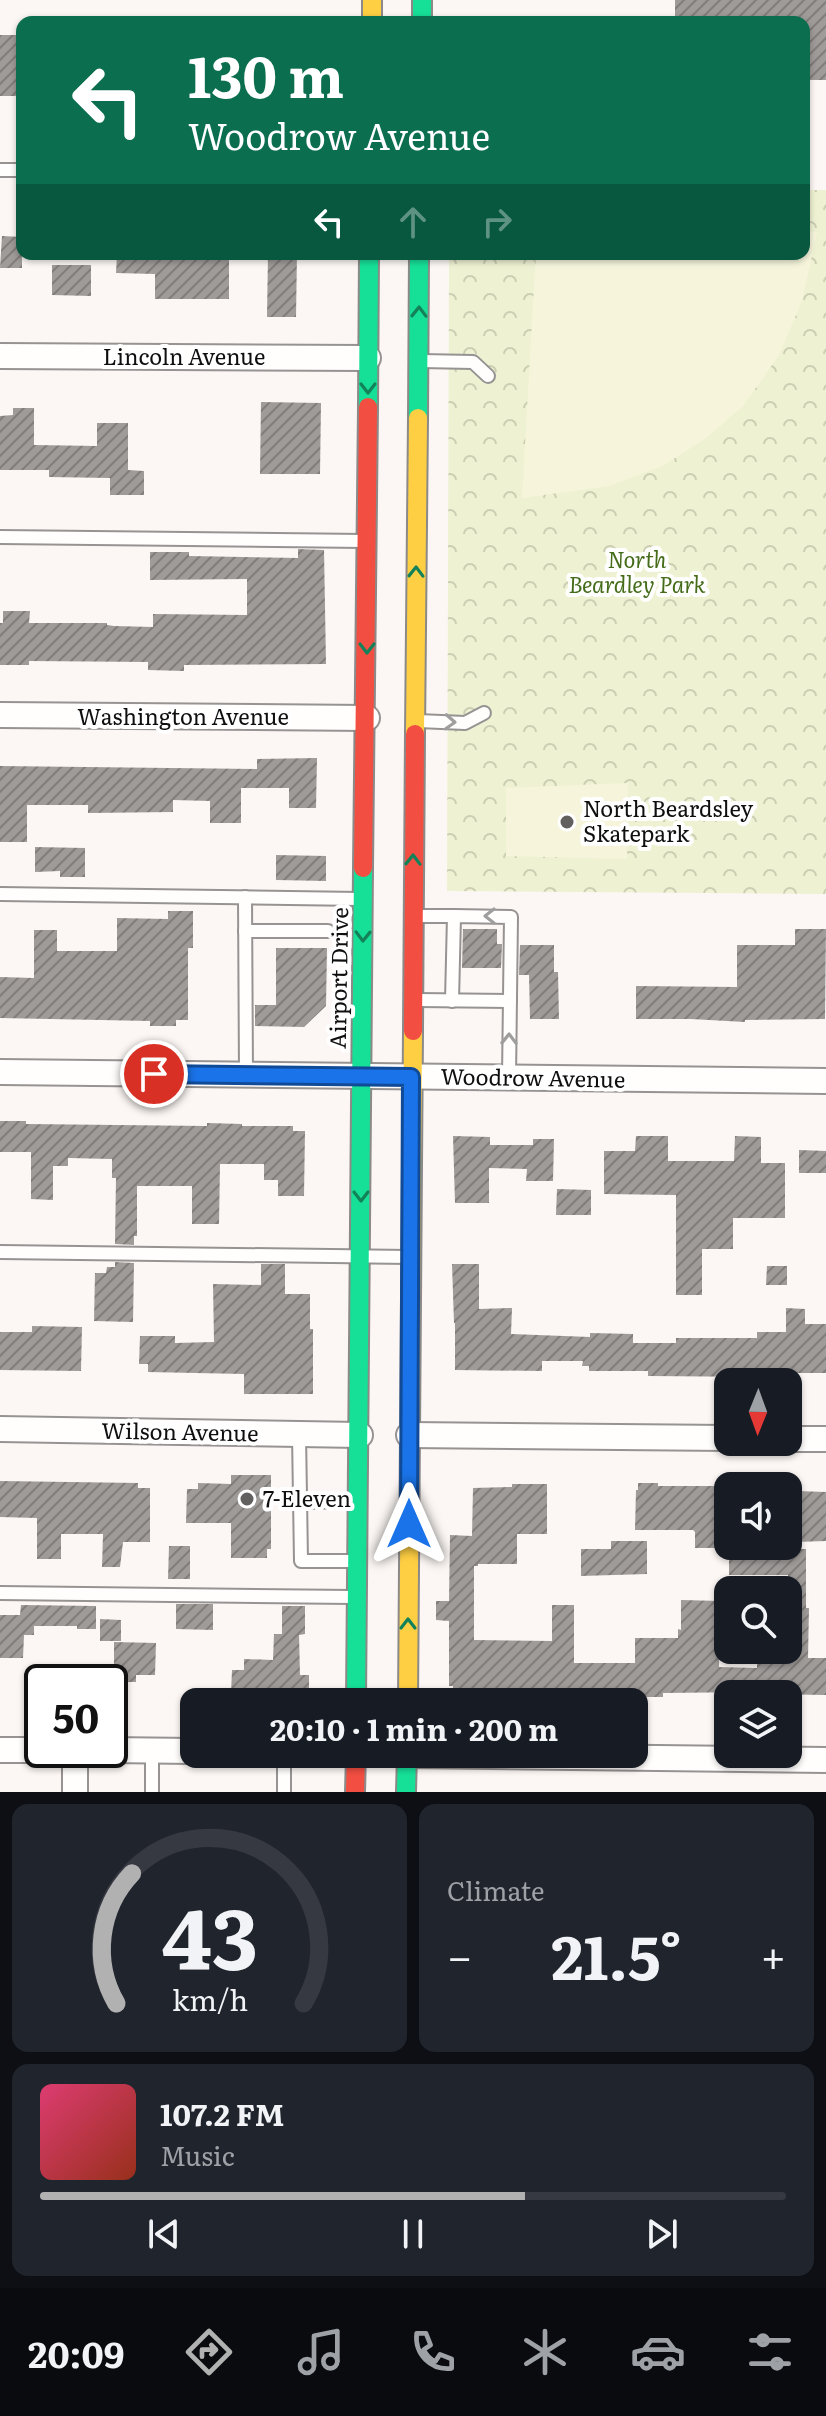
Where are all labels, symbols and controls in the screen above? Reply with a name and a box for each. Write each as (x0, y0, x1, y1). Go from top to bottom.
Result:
text: 130 m (188, 32, 344, 115)
icon: left (56, 48, 160, 152)
text: Woodrow Avenue (188, 108, 490, 161)
icon: left (307, 200, 351, 244)
icon: ahead (391, 200, 435, 244)
icon: right (475, 200, 519, 244)
one-way arrow (410, 305, 427, 318)
street label: Lincoln Avenue (103, 339, 265, 372)
one-way arrow (359, 382, 377, 395)
park label: North Beardley Park (568, 542, 706, 600)
one-way arrow (407, 565, 425, 578)
one-way arrow (358, 642, 376, 655)
street label: Washington Avenue (77, 699, 289, 732)
one-way arrow (444, 714, 457, 731)
place label: North Beardsley Skatepark (583, 791, 754, 849)
marker: North Beardsley Skatepark (558, 813, 576, 831)
one-way arrow (404, 853, 422, 866)
street label: Airport Drive (320, 907, 355, 1049)
one-way arrow (483, 907, 496, 925)
one-way arrow (354, 930, 372, 943)
one-way arrow (500, 1032, 518, 1045)
pin (120, 1040, 188, 1108)
icon: arrive (132, 1052, 176, 1096)
street label: Woodrow Avenue (440, 1058, 626, 1095)
one-way arrow (352, 1190, 370, 1203)
north arrow (714, 1368, 802, 1456)
map controls (714, 1368, 802, 1768)
street label: Wilson Avenue (101, 1413, 259, 1448)
button: sound (714, 1472, 802, 1560)
place label: 7-Eleven (263, 1481, 351, 1514)
position arrow (367, 1482, 451, 1566)
marker: 7-Eleven (238, 1490, 256, 1508)
button: search (714, 1576, 802, 1664)
one-way arrow (399, 1617, 417, 1630)
speed limit sign: 50 (24, 1664, 128, 1768)
button: layers (714, 1680, 802, 1768)
text: 20:10 · 1 min · 200 m (270, 1706, 558, 1750)
text: Climate (447, 1870, 545, 1909)
text: 43 (161, 1872, 258, 1996)
text: 21.5° (551, 1909, 682, 1998)
text: − (447, 1921, 473, 1987)
text: + (760, 1921, 786, 1987)
text: km/h (171, 1977, 248, 2020)
text: 107.2 FM (160, 2091, 284, 2135)
text: Music (160, 2135, 235, 2174)
icon: previous (142, 2212, 186, 2256)
icon: pause (391, 2212, 435, 2256)
icon: next (640, 2212, 684, 2256)
icon: directions (181, 2324, 237, 2380)
icon: music (293, 2324, 349, 2380)
icon: phone (405, 2324, 461, 2380)
icon: climate (517, 2324, 573, 2380)
icon: car (630, 2324, 686, 2380)
icon: filters (742, 2324, 798, 2380)
text: 20:09 (28, 2326, 124, 2379)

